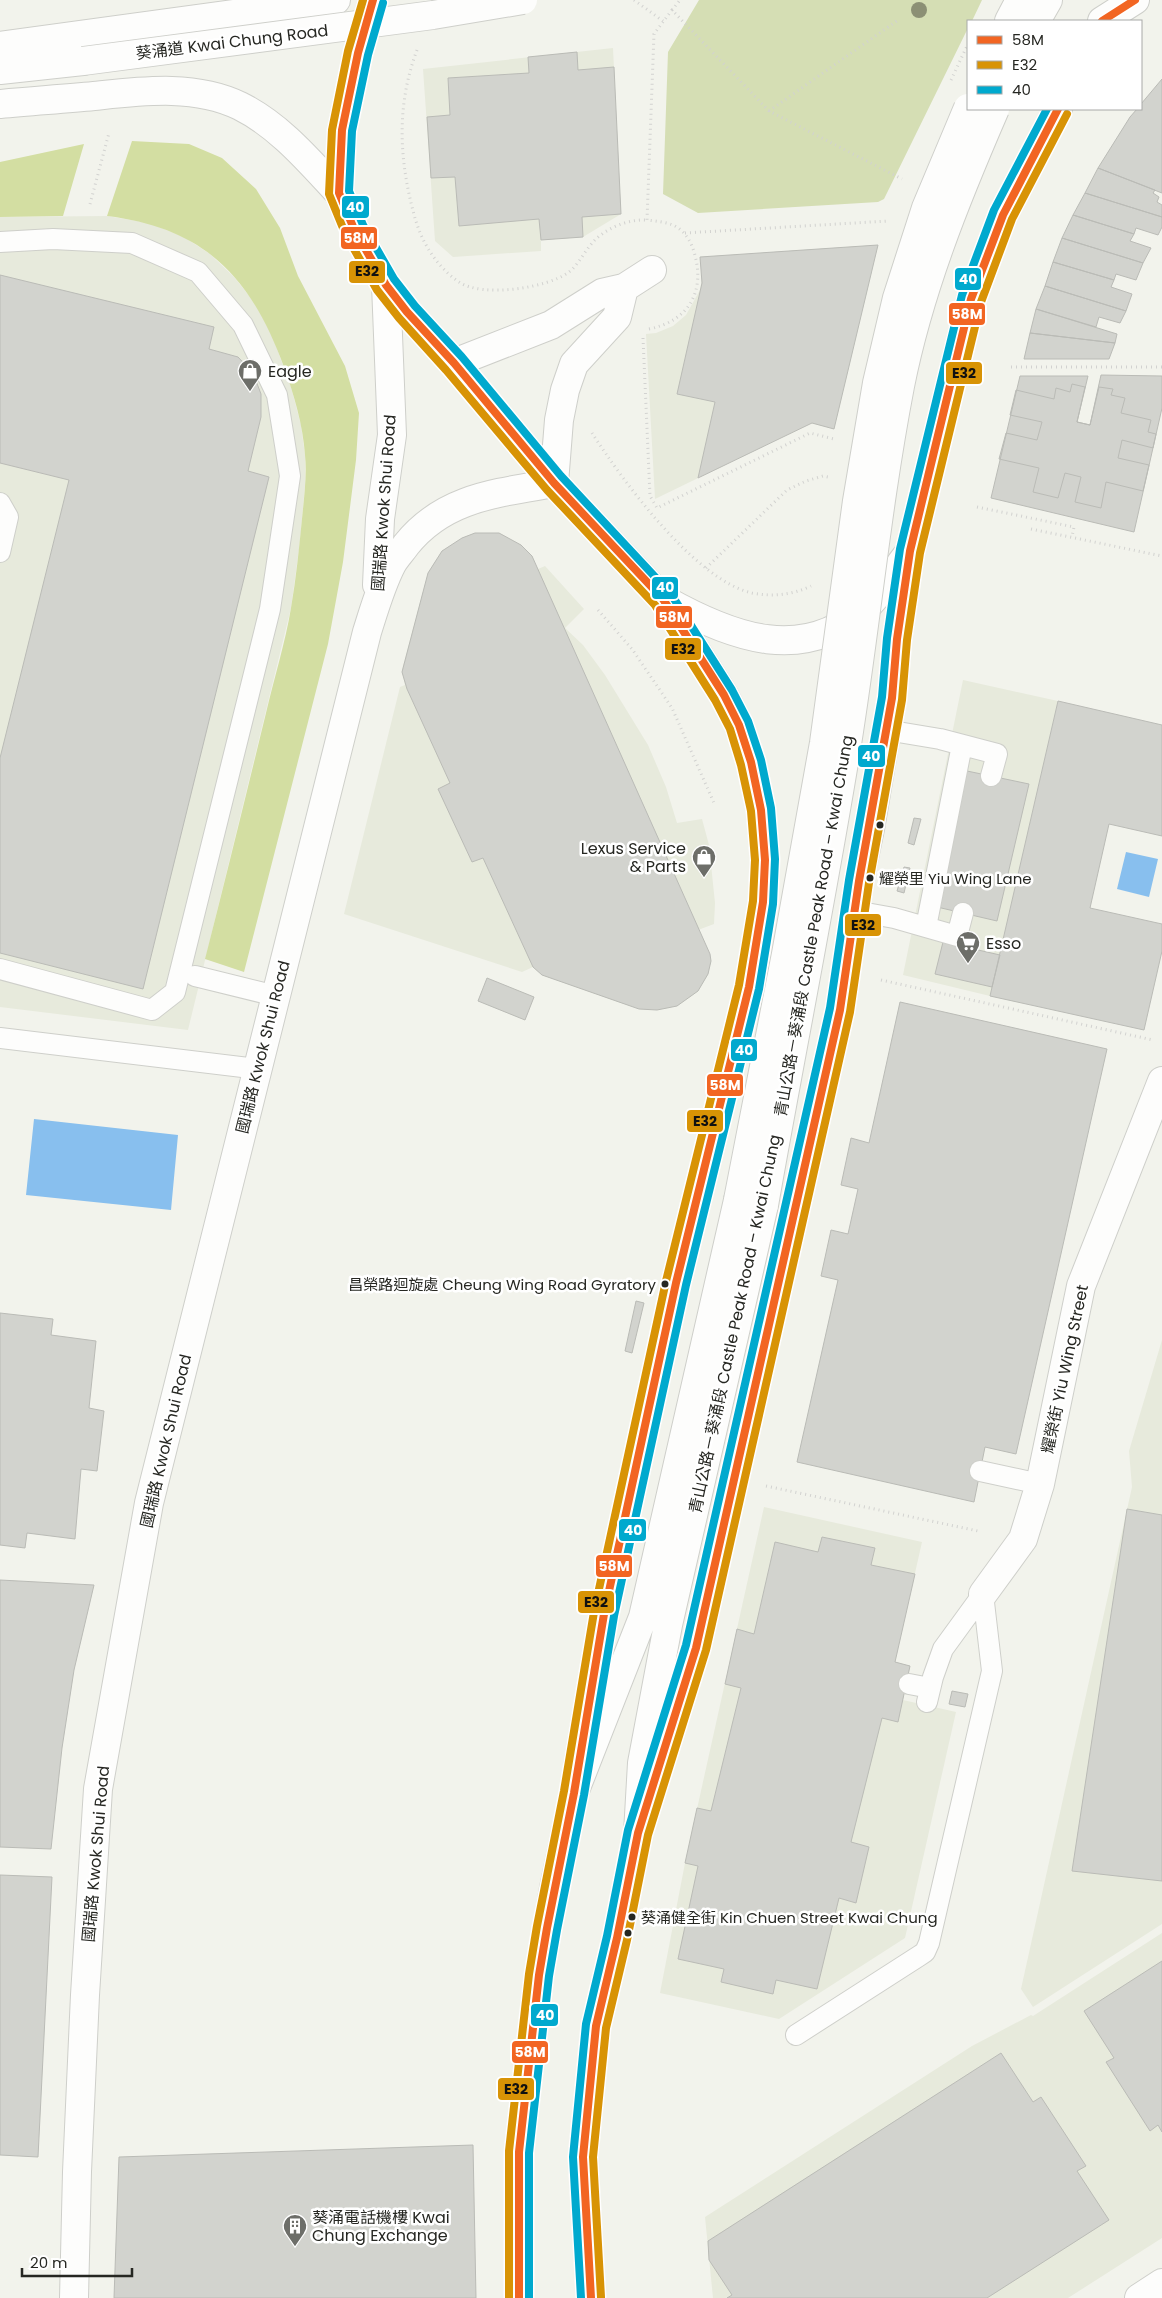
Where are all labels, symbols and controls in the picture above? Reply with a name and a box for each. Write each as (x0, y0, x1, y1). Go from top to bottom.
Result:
street label: 葵涌道 Kwai Chung Road (134, 19, 330, 65)
legend (967, 20, 1142, 110)
text: 58M (1012, 29, 1044, 50)
text: E32 (1012, 54, 1037, 75)
text: 40 (1012, 79, 1031, 100)
line badge: 40 (341, 195, 370, 219)
text: 40 (346, 197, 364, 217)
line badge: 58M (340, 226, 378, 250)
text: 58M (343, 228, 375, 248)
line badge: E32 (348, 260, 386, 284)
text: E32 (355, 261, 379, 281)
line badge: 40 (954, 267, 982, 291)
text: 40 (959, 269, 977, 289)
line badge: 58M (948, 302, 986, 326)
text: 58M (951, 304, 983, 324)
shop icon: Eagle (237, 358, 263, 392)
place label: Eagle (268, 360, 312, 383)
line badge: E32 (945, 361, 983, 385)
text: E32 (952, 363, 976, 383)
street label: 國瑞路 Kwok Shui Road (366, 414, 402, 592)
line badge: 40 (651, 576, 679, 600)
text: 40 (656, 577, 674, 597)
line badge: 58M (655, 605, 693, 629)
text: 58M (658, 607, 690, 627)
line badge: E32 (664, 637, 702, 661)
text: E32 (671, 639, 695, 659)
street label: 青山公路－葵涌段 Castle Peak Road – Kwai Chung (769, 734, 859, 1118)
line badge: 40 (857, 744, 886, 768)
text: 40 (862, 746, 880, 766)
unlabelled marker (875, 820, 885, 830)
place label: Lexus Service & Parts (581, 837, 686, 878)
shop icon: Lexus Service & Parts (691, 844, 717, 878)
place label: 耀榮里 Yiu Wing Lane (879, 868, 1032, 889)
marker: 耀榮里 Yiu Wing Lane (865, 873, 875, 883)
line badge: E32 (844, 913, 882, 937)
text: E32 (851, 915, 875, 935)
supermarket icon: Esso (955, 930, 981, 964)
place label: Esso (986, 932, 1021, 955)
street label: 國瑞路 Kwok Shui Road (230, 958, 296, 1136)
line badge: 40 (730, 1038, 758, 1062)
text: 40 (735, 1040, 753, 1060)
line badge: 58M (706, 1073, 744, 1097)
text: 58M (709, 1075, 741, 1095)
line badge: E32 (686, 1109, 724, 1133)
text: E32 (693, 1111, 717, 1131)
street label: 青山公路－葵涌段 Castle Peak Road – Kwai Chung (684, 1132, 786, 1516)
place label: 昌榮路迴旋處 Cheung Wing Road Gyratory (348, 1274, 657, 1295)
marker: 昌榮路迴旋處 Cheung Wing Road Gyratory (660, 1279, 670, 1289)
street label: 耀榮街 Yiu Wing Street (1036, 1282, 1094, 1455)
street label: 國瑞路 Kwok Shui Road (135, 1352, 197, 1530)
line badge: 40 (618, 1518, 647, 1542)
text: 40 (624, 1520, 642, 1540)
line badge: 58M (595, 1554, 633, 1578)
text: 58M (598, 1556, 630, 1576)
line badge: E32 (577, 1590, 615, 1614)
text: E32 (584, 1592, 608, 1612)
street label: 國瑞路 Kwok Shui Road (77, 1765, 115, 1943)
place label: 葵涌健全街 Kin Chuen Street Kwai Chung (641, 1907, 938, 1928)
marker: 葵涌健全街 Kin Chuen Street Kwai Chung (627, 1912, 637, 1922)
unlabelled marker (623, 1928, 633, 1938)
line badge: 40 (530, 2003, 559, 2027)
text: 40 (536, 2005, 554, 2025)
line badge: 58M (511, 2040, 549, 2064)
text: 58M (514, 2042, 546, 2062)
line badge: E32 (497, 2077, 535, 2101)
text: E32 (504, 2079, 528, 2099)
place label: 葵涌電話機樓 Kwai Chung Exchange (312, 2206, 450, 2247)
building icon: 葵涌電話機樓 Kwai Chung Exchange (282, 2213, 308, 2247)
scale bar (22, 2246, 132, 2278)
text: 20 m (30, 2252, 68, 2273)

